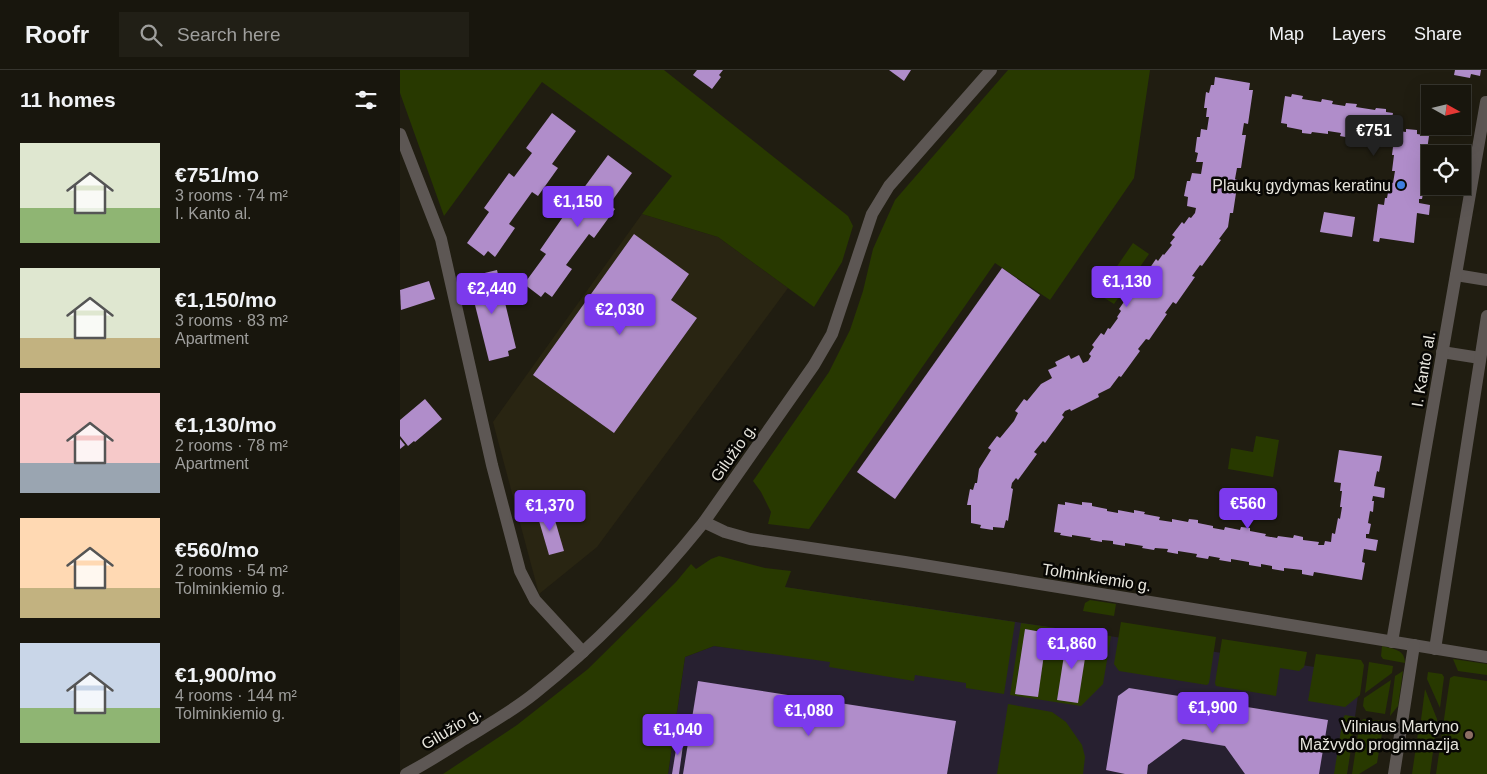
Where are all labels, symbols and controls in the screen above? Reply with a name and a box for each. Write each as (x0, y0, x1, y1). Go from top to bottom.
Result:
search box (119, 12, 469, 57)
text: Roofr (25, 21, 89, 48)
icon: search (137, 21, 165, 49)
text: Search here (177, 24, 281, 45)
text: Map (1269, 24, 1304, 44)
text: Layers (1332, 24, 1386, 44)
text: Share (1414, 24, 1462, 44)
north arrow (1421, 85, 1471, 135)
map controls (1421, 85, 1471, 195)
icon: filters (352, 86, 380, 114)
text: 11 homes (20, 88, 116, 111)
pin: €751 (1344, 114, 1404, 157)
text: €751 (1356, 122, 1392, 139)
button: locate (1421, 145, 1471, 195)
icon: home (60, 163, 120, 223)
text: €751/mo (175, 163, 259, 186)
place label: Plaukų gydymas keratinu (1212, 177, 1391, 194)
marker: Plaukų gydymas keratinu (1395, 179, 1407, 191)
pin: €1,150 (537, 186, 619, 228)
text: 3 rooms · 74 m² (175, 187, 288, 204)
text: €1,150 (554, 193, 602, 210)
text: I. Kanto al. (175, 205, 252, 222)
pin: €1,130 (1086, 266, 1168, 308)
pin: €2,440 (451, 272, 533, 315)
text: €1,130 (1103, 273, 1151, 290)
text: €2,440 (468, 280, 516, 297)
icon: home (60, 288, 120, 348)
text: €1,150/mo (175, 288, 277, 311)
pin: €2,030 (579, 294, 661, 336)
text: €2,030 (596, 301, 644, 318)
text: 3 rooms · 83 m² (175, 312, 288, 329)
text: Apartment (175, 330, 249, 347)
street label: I. Kanto al. (1408, 330, 1439, 408)
icon: home (60, 413, 120, 473)
text: €1,130/mo (175, 413, 277, 436)
street label: Gilužio g. (707, 420, 760, 484)
text: 2 rooms · 78 m² (175, 437, 288, 454)
text: Apartment (175, 455, 249, 472)
pin: €560 (1218, 488, 1278, 530)
pin: €1,370 (509, 490, 591, 532)
text: €560 (1230, 495, 1266, 512)
text: €1,370 (526, 497, 574, 514)
icon: home (60, 538, 120, 598)
text: €560/mo (175, 538, 259, 561)
street label: Tolminkiemio g. (1041, 560, 1153, 595)
text: 2 rooms · 54 m² (175, 562, 288, 579)
text: Tolminkiemio g. (175, 580, 285, 597)
pin: €1,860 (1031, 628, 1113, 670)
text: €1,860 (1048, 635, 1096, 652)
icon: home (60, 663, 120, 723)
text: €1,900/mo (175, 663, 277, 686)
text: 4 rooms · 144 m² (175, 687, 297, 704)
pin: €1,900 (1172, 692, 1254, 734)
pin: €1,080 (768, 694, 850, 737)
text: €1,900 (1189, 699, 1237, 716)
text: €1,080 (785, 702, 833, 719)
street label: Gilužio g. (418, 704, 484, 753)
text: Tolminkiemio g. (175, 705, 285, 722)
pin: €1,040 (637, 714, 719, 756)
place label: Vilniaus Martyno Mažvydo progimnazija (1300, 718, 1459, 753)
text: €1,040 (654, 721, 702, 738)
marker: Vilniaus Martyno Mažvydo progimnazija (1463, 729, 1475, 741)

